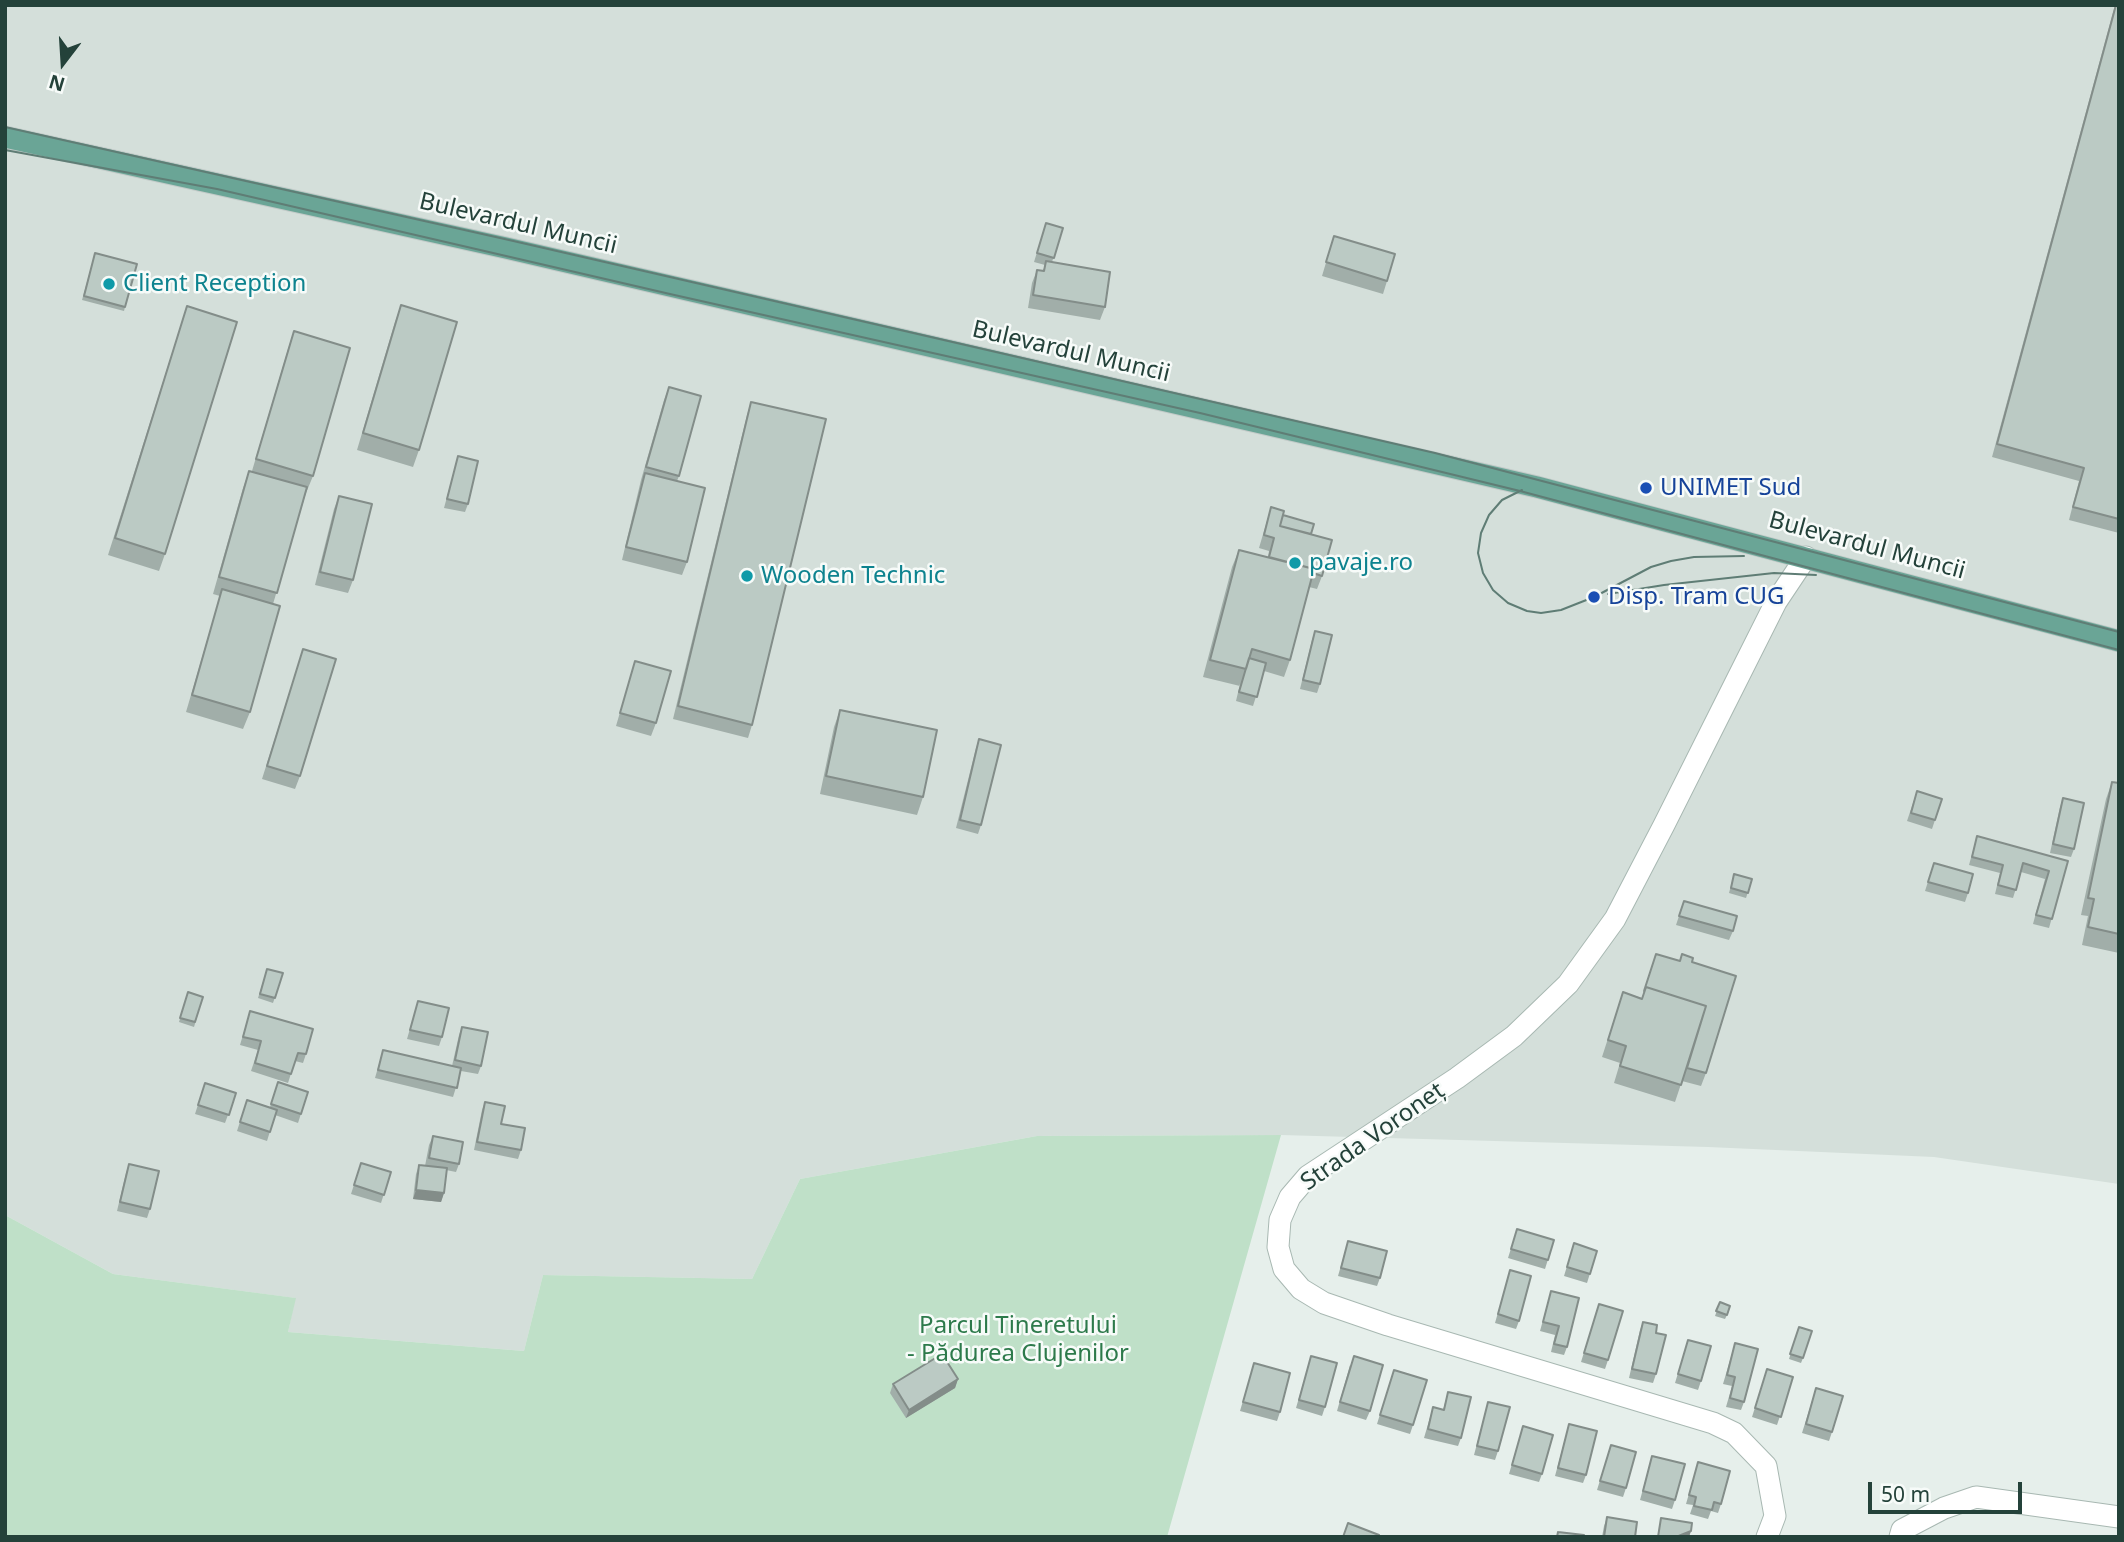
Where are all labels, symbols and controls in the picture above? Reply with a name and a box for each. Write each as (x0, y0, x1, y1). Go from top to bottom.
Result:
north arrow (28, 28, 98, 98)
text: N (46, 68, 68, 98)
street label: Bulevardul Muncii (416, 187, 620, 261)
place label: Client Reception (123, 270, 306, 298)
marker: Client Reception (101, 276, 117, 292)
street label: Bulevardul Muncii (969, 315, 1173, 389)
place label: UNIMET Sud (1660, 474, 1801, 502)
marker: UNIMET Sud (1638, 480, 1654, 496)
street label: Bulevardul Muncii (1766, 506, 1968, 586)
place label: pavaje.ro (1309, 549, 1413, 577)
marker: pavaje.ro (1287, 555, 1303, 571)
place label: Wooden Technic (761, 562, 945, 590)
marker: Wooden Technic (739, 568, 755, 584)
place label: Disp. Tram CUG (1608, 583, 1785, 611)
marker: Disp. Tram CUG (1586, 589, 1602, 605)
street label: Strada Voroneț (1296, 1077, 1450, 1197)
park label: Parcul Tineretului - Pădurea Clujenilor (907, 1312, 1129, 1368)
scale bar (1872, 1468, 2026, 1512)
text: 50 m (1881, 1480, 1930, 1508)

